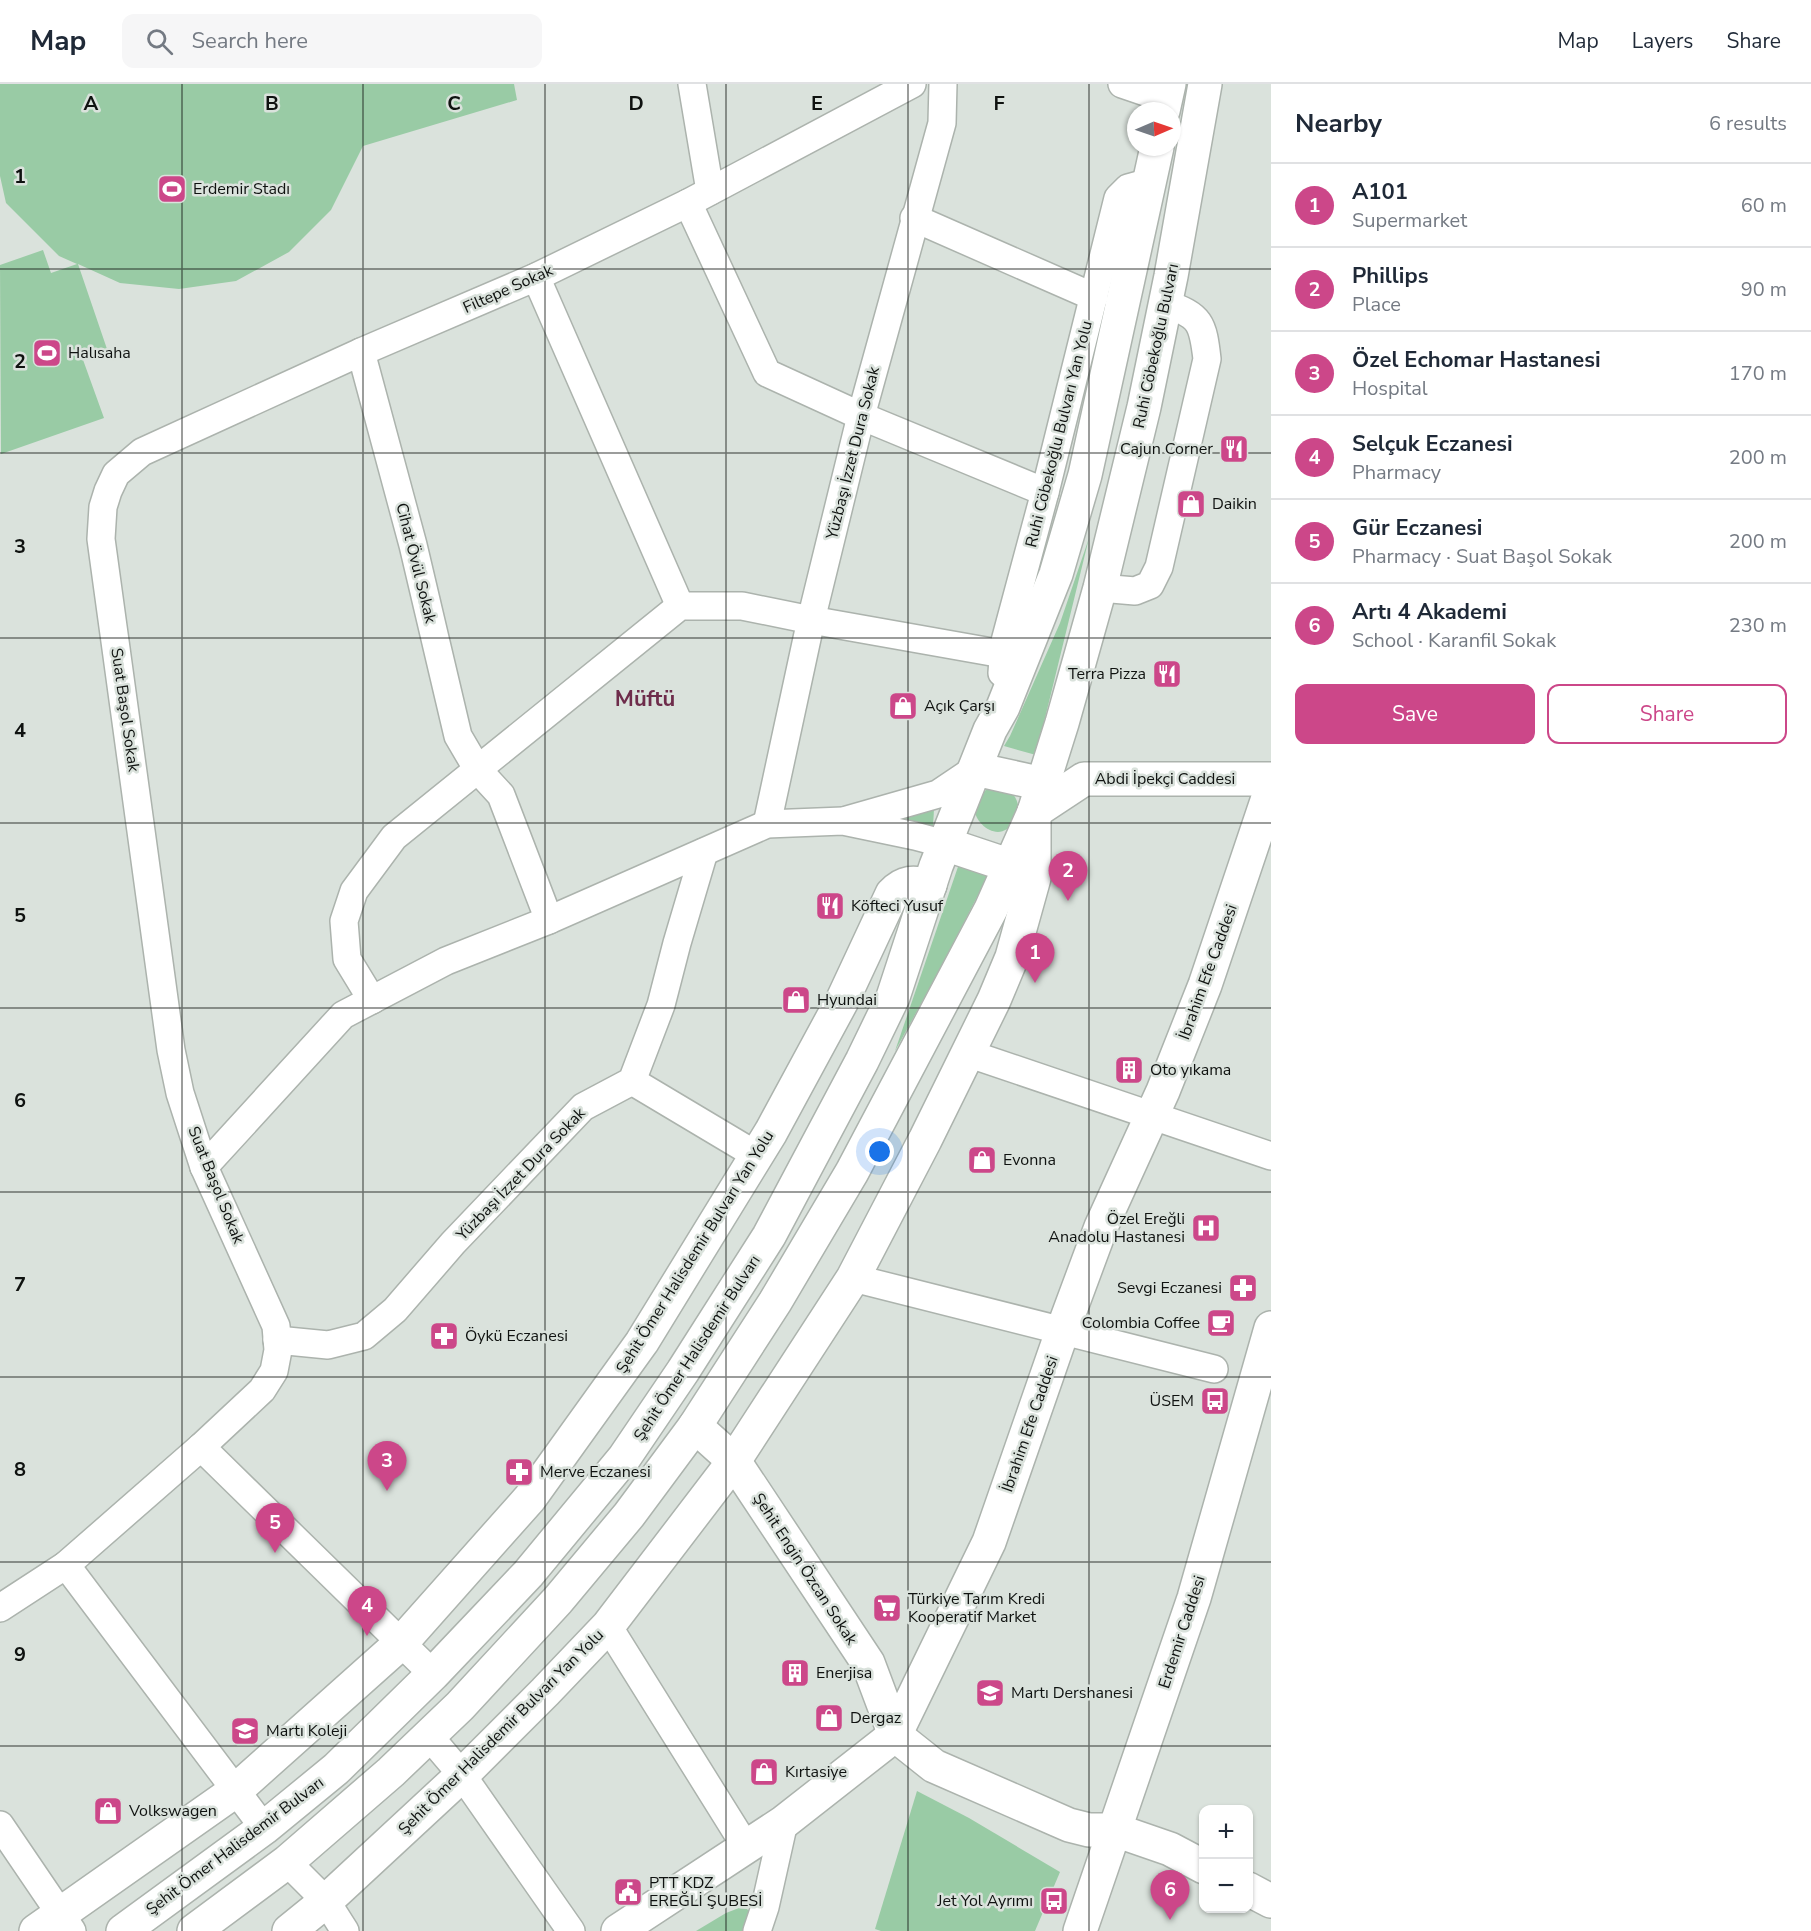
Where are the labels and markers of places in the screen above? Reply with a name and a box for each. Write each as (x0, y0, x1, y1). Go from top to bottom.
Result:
sports icon: Erdemir Stadı (156, 173, 188, 205)
place label: Erdemir Stadı (193, 178, 290, 200)
sports icon: Halısaha (31, 337, 63, 369)
place label: Halısaha (68, 342, 131, 364)
restaurant icon: Cajun Corner (1218, 433, 1250, 465)
place label: Cajun Corner (1120, 438, 1213, 460)
shop icon: Daikin (1175, 488, 1207, 520)
place label: Daikin (1212, 493, 1257, 515)
restaurant icon: Terra Pizza (1151, 658, 1183, 690)
place label: Terra Pizza (1068, 663, 1146, 685)
shop icon: Açık Çarşı (887, 690, 919, 722)
place label: Açık Çarşı (924, 695, 995, 717)
pin: 2 (1048, 852, 1088, 901)
restaurant icon: Köfteci Yusuf (814, 890, 846, 922)
place label: Köfteci Yusuf (851, 895, 944, 917)
pin: 1 (1016, 934, 1054, 983)
shop icon: Hyundai (780, 984, 812, 1016)
place label: Hyundai (817, 989, 877, 1011)
building icon: Oto yıkama (1113, 1054, 1145, 1086)
place label: Oto yıkama (1150, 1059, 1231, 1081)
shop icon: Evonna (966, 1144, 998, 1176)
place label: Evonna (1003, 1149, 1056, 1171)
place label: Özel Ereğli Anadolu Hastanesi (1048, 1208, 1185, 1248)
hospital icon: Özel Ereğli Anadolu Hastanesi (1190, 1212, 1222, 1244)
pharmacy icon: Sevgi Eczanesi (1227, 1272, 1259, 1304)
place label: Sevgi Eczanesi (1117, 1277, 1222, 1299)
cafe icon: Colombia Coffee (1205, 1307, 1237, 1339)
place label: Colombia Coffee (1082, 1312, 1200, 1334)
pharmacy icon: Öykü Eczanesi (428, 1320, 460, 1352)
place label: Öykü Eczanesi (465, 1325, 568, 1347)
bus stop icon: ÜSEM (1199, 1385, 1231, 1417)
place label: ÜSEM (1150, 1390, 1194, 1412)
pin: 3 (368, 1442, 406, 1491)
pharmacy icon: Merve Eczanesi (503, 1456, 535, 1488)
place label: Merve Eczanesi (540, 1461, 651, 1483)
pin: 5 (256, 1504, 294, 1553)
pin: 4 (348, 1586, 386, 1636)
place label: Türkiye Tarım Kredi Kooperatif Market (908, 1588, 1045, 1628)
supermarket icon: Türkiye Tarım Kredi Kooperatif Market (871, 1592, 903, 1624)
building icon: Enerjisa (779, 1657, 811, 1689)
place label: Enerjisa (816, 1662, 872, 1684)
school or university icon: Martı Dershanesi (974, 1677, 1006, 1709)
place label: Martı Dershanesi (1011, 1682, 1133, 1704)
shop icon: Dergaz (813, 1702, 845, 1734)
place label: Dergaz (850, 1707, 901, 1729)
school or university icon: Martı Koleji (229, 1715, 261, 1747)
place label: Martı Koleji (266, 1720, 347, 1742)
shop icon: Kırtasiye (748, 1756, 780, 1788)
place label: Kırtasiye (785, 1761, 847, 1783)
shop icon: Volkswagen (92, 1795, 124, 1827)
place label: Volkswagen (128, 1800, 217, 1822)
pin: 6 (1150, 1870, 1190, 1920)
place label: PTT KDZ EREĞLİ ŞUBESİ (649, 1872, 762, 1912)
public building icon: PTT KDZ EREĞLİ ŞUBESİ (612, 1876, 644, 1908)
bus stop icon: Jet Yol Ayrımı (1038, 1885, 1070, 1917)
place label: Jet Yol Ayrımı (936, 1890, 1033, 1912)

